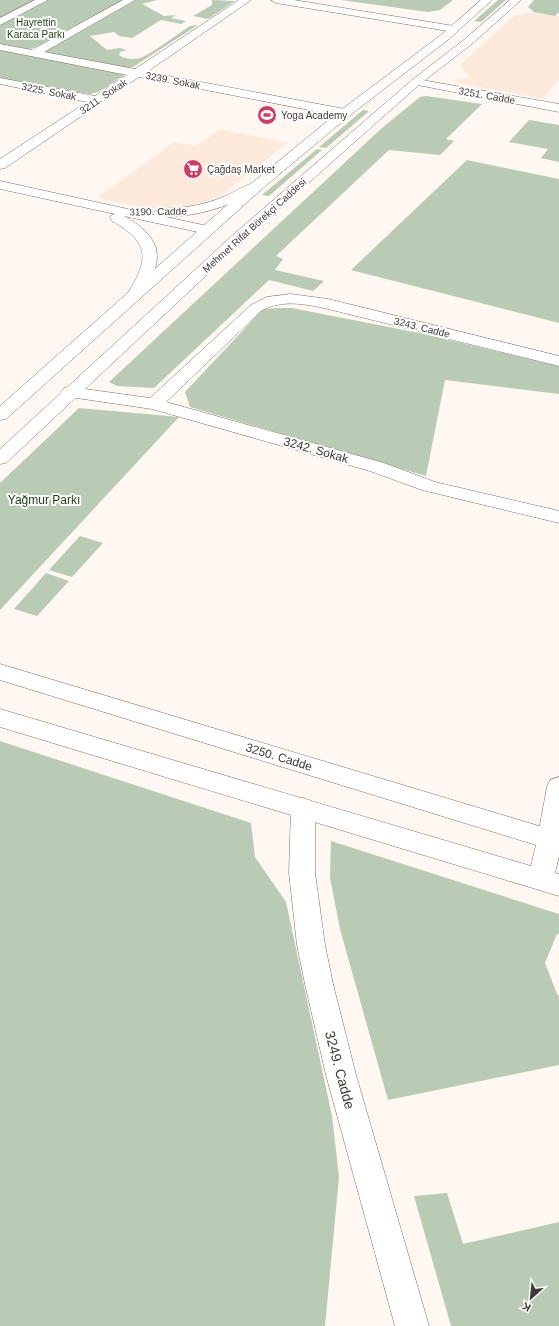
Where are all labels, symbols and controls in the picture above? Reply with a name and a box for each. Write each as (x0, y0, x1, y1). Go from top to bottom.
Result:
park label: Hayrettin Karaca Parkı (7, 17, 65, 40)
street label: 3239. Sokak (145, 70, 202, 91)
street label: 3211. Sokak (77, 76, 130, 116)
street label: 3225. Sokak (21, 81, 78, 102)
street label: 3251. Cadde (458, 85, 516, 106)
sports icon: Yoga Academy (256, 104, 278, 126)
place label: Yoga Academy (281, 110, 347, 121)
supermarket icon: Çağdaş Market (182, 158, 204, 180)
place label: Çağdaş Market (207, 164, 275, 175)
street label: Mehmet Rifat Börekçi Caddesi (200, 176, 308, 275)
street label: 3190. Cadde (129, 205, 187, 217)
street label: 3243. Cadde (393, 315, 451, 340)
street label: 3242. Sokak (282, 434, 351, 466)
park label: Yağmur Parkı (8, 493, 80, 507)
street label: 3250. Cadde (244, 740, 314, 774)
street label: 3249. Cadde (322, 1029, 358, 1111)
north arrow (511, 1278, 551, 1318)
text: K (520, 1300, 533, 1314)

